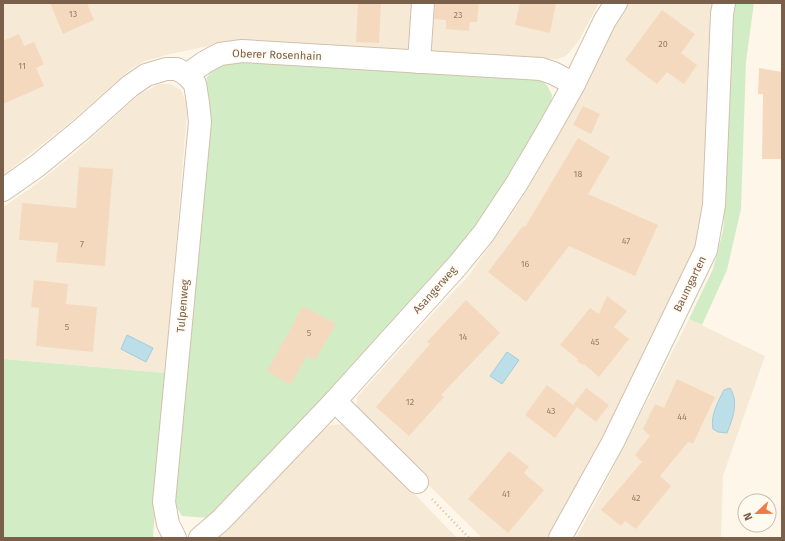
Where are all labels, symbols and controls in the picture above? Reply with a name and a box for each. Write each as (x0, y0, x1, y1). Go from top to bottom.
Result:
house number: 13 (69, 9, 77, 19)
house number: 23 (454, 10, 462, 20)
house number: 20 (658, 39, 668, 49)
street label: Oberer Rosenhain (232, 47, 322, 63)
house number: 11 (18, 61, 26, 71)
house number: 18 (574, 169, 582, 179)
house number: 47 (622, 236, 630, 246)
house number: 7 (80, 239, 84, 249)
street label: Baumgarten (671, 254, 709, 314)
house number: 16 (521, 259, 530, 269)
street label: Asangerweg (410, 263, 460, 316)
street label: Tulpenweg (174, 279, 192, 333)
house number: 5 (65, 322, 70, 332)
house number: 5 (307, 328, 312, 338)
house number: 14 (459, 332, 468, 342)
house number: 45 (590, 337, 600, 347)
house number: 12 (406, 397, 414, 407)
house number: 43 (546, 406, 556, 416)
house number: 44 (677, 412, 687, 422)
house number: 41 (502, 489, 510, 499)
house number: 42 (631, 493, 641, 503)
north arrow (737, 493, 777, 533)
text: N (741, 511, 756, 522)

